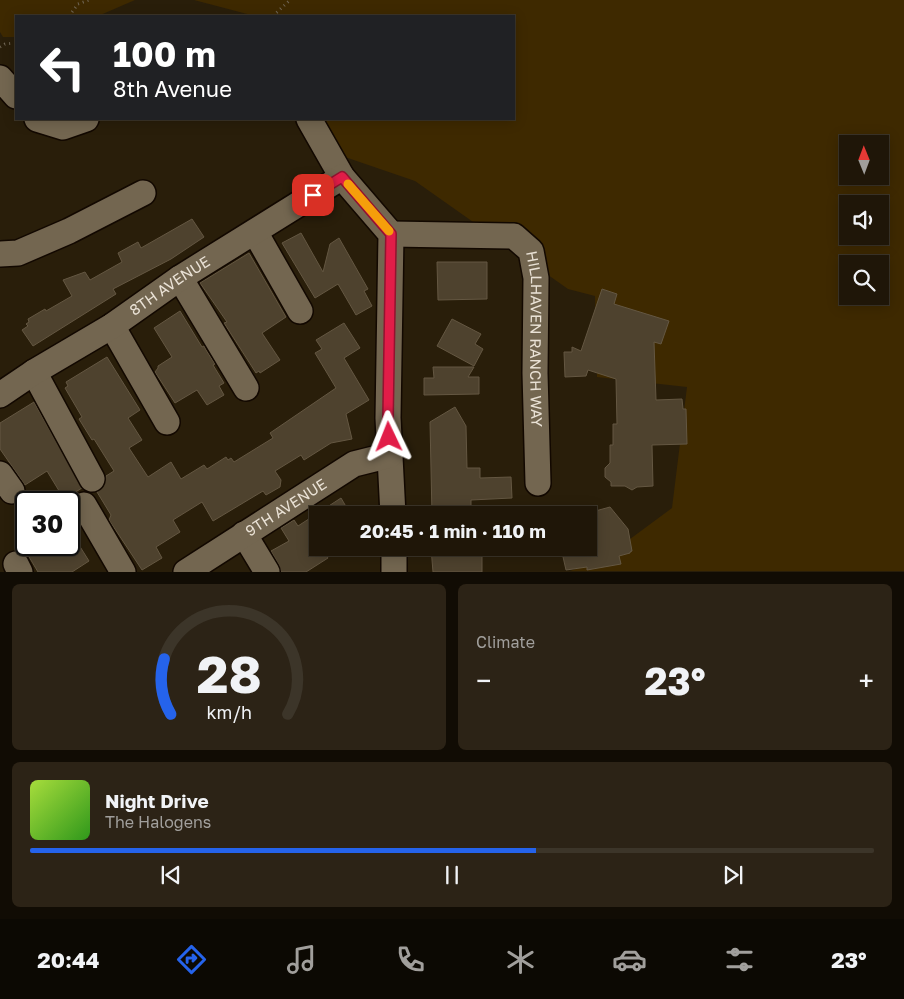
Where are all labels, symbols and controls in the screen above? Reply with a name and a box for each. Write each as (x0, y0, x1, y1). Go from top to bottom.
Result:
text: 100 m (113, 33, 216, 75)
icon: left (30, 35, 95, 100)
text: 8th Avenue (113, 75, 232, 102)
north arrow (839, 135, 889, 185)
map controls (839, 135, 889, 305)
pin (292, 174, 334, 216)
icon: arrive (299, 181, 327, 209)
button: sound (839, 195, 889, 245)
street label: HILLHAVEN RANCH WAY (523, 249, 546, 428)
street label: 8TH AVENUE (126, 252, 213, 319)
button: search (839, 255, 889, 305)
position arrow (362, 410, 414, 462)
street label: 9TH AVENUE (242, 474, 330, 540)
speed limit sign: 30 (15, 491, 80, 556)
text: 20:45 · 1 min · 110 m (360, 519, 546, 542)
text: Climate (476, 632, 535, 652)
text: 28 (196, 642, 262, 704)
text: 23° (644, 658, 706, 703)
text: − (476, 664, 491, 697)
text: + (859, 664, 874, 697)
text: km/h (206, 701, 252, 723)
text: Night Drive (105, 789, 209, 812)
text: The Halogens (105, 812, 211, 832)
icon: previous (157, 861, 185, 889)
icon: pause (438, 861, 466, 889)
icon: next (719, 861, 747, 889)
icon: directions (174, 942, 209, 977)
icon: music (284, 942, 319, 977)
icon: phone (393, 942, 428, 977)
icon: climate (503, 942, 538, 977)
icon: car (612, 942, 647, 977)
icon: filters (722, 942, 757, 977)
text: 20:44 (37, 946, 100, 973)
text: 23° (831, 946, 867, 973)

